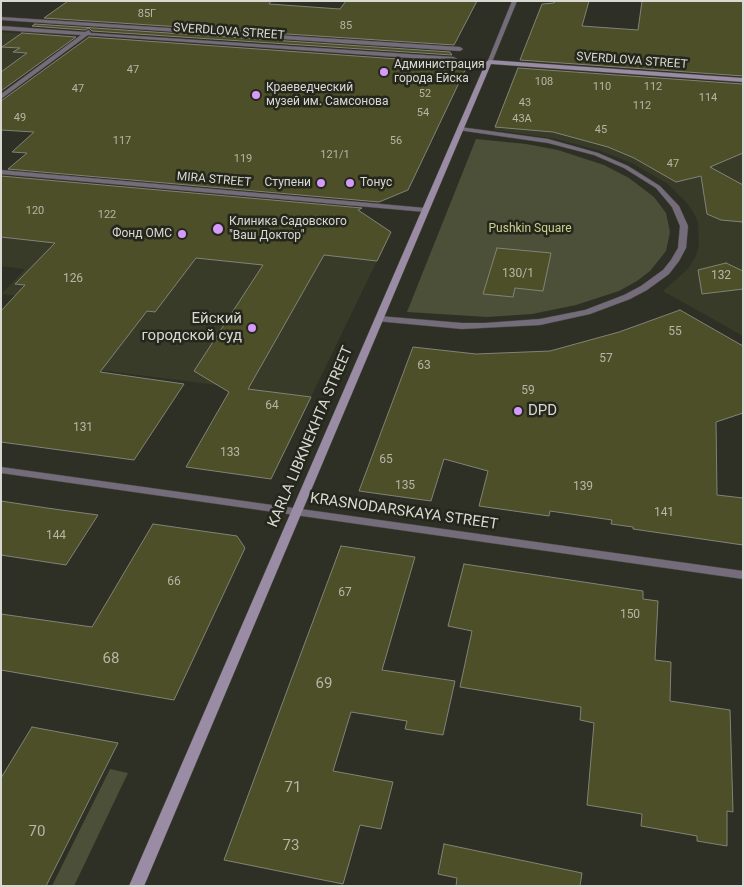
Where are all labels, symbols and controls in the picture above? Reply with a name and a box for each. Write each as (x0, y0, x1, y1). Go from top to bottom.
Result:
house number: 85Г (138, 7, 156, 21)
house number: 85 (340, 19, 352, 33)
street label: SVERDLOVA STREET (173, 21, 285, 43)
street label: SVERDLOVA STREET (576, 50, 688, 72)
place label: Администрация города Ейска (394, 58, 485, 86)
house number: 47 (127, 63, 139, 77)
marker: Администрация города Ейска (378, 66, 390, 78)
house number: 108 (535, 75, 553, 89)
house number: 110 (593, 80, 611, 94)
house number: 112 (644, 80, 662, 94)
place label: Краеведческий музей им. Самсонова (266, 81, 388, 109)
house number: 47 (72, 82, 84, 96)
house number: 52 (419, 87, 431, 101)
marker: Краеведческий музей им. Самсонова (250, 89, 262, 101)
house number: 114 (699, 91, 717, 105)
house number: 43 (519, 96, 531, 110)
house number: 112 (633, 99, 651, 113)
house number: 54 (417, 106, 429, 120)
house number: 49 (14, 111, 26, 125)
house number: 43А (512, 112, 532, 126)
house number: 45 (595, 123, 607, 137)
house number: 117 (113, 134, 131, 148)
house number: 56 (390, 134, 402, 148)
house number: 121/1 (320, 148, 350, 162)
house number: 119 (234, 152, 252, 166)
house number: 47 (667, 157, 679, 171)
street label: MIRA STREET (176, 170, 252, 190)
place label: Ступени (265, 176, 311, 190)
place label: Тонус (360, 176, 392, 190)
marker: Ступени (315, 177, 327, 189)
marker: Тонус (344, 177, 356, 189)
house number: 120 (26, 204, 44, 218)
house number: 122 (98, 208, 116, 222)
place label: Клиника Садовского "Ваш Доктор" (229, 215, 347, 243)
marker: Клиника Садовского "Ваш Доктор" (211, 222, 225, 236)
park label: Pushkin Square (489, 222, 571, 236)
place label: Фонд ОМС (112, 227, 172, 241)
marker: Фонд ОМС (176, 228, 188, 240)
house number: 130/1 (502, 267, 534, 281)
house number: 132 (711, 269, 731, 283)
house number: 126 (63, 272, 83, 286)
place label: Ейский городской суд (141, 310, 242, 345)
marker: Ейский городской суд (246, 322, 258, 334)
house number: 55 (668, 325, 682, 339)
street label: KARLA LIBKNEKHTA STREET (265, 344, 357, 530)
house number: 57 (599, 352, 613, 366)
house number: 63 (417, 359, 431, 373)
house number: 59 (521, 384, 535, 398)
house number: 64 (265, 399, 279, 413)
place label: DPD (528, 402, 557, 420)
marker: DPD (512, 405, 524, 417)
house number: 131 (73, 421, 93, 435)
house number: 133 (220, 446, 240, 460)
house number: 65 (379, 453, 393, 467)
house number: 135 (395, 479, 415, 493)
house number: 139 (573, 480, 593, 494)
street label: KRASNODARSKAYA STREET (309, 490, 499, 534)
house number: 141 (654, 506, 674, 520)
house number: 144 (46, 529, 66, 543)
house number: 66 (167, 575, 181, 589)
house number: 67 (338, 586, 352, 600)
house number: 150 (620, 608, 640, 622)
house number: 68 (103, 650, 119, 668)
house number: 69 (316, 675, 332, 693)
house number: 71 (285, 779, 301, 797)
house number: 70 (29, 823, 45, 841)
house number: 73 (283, 837, 299, 855)

